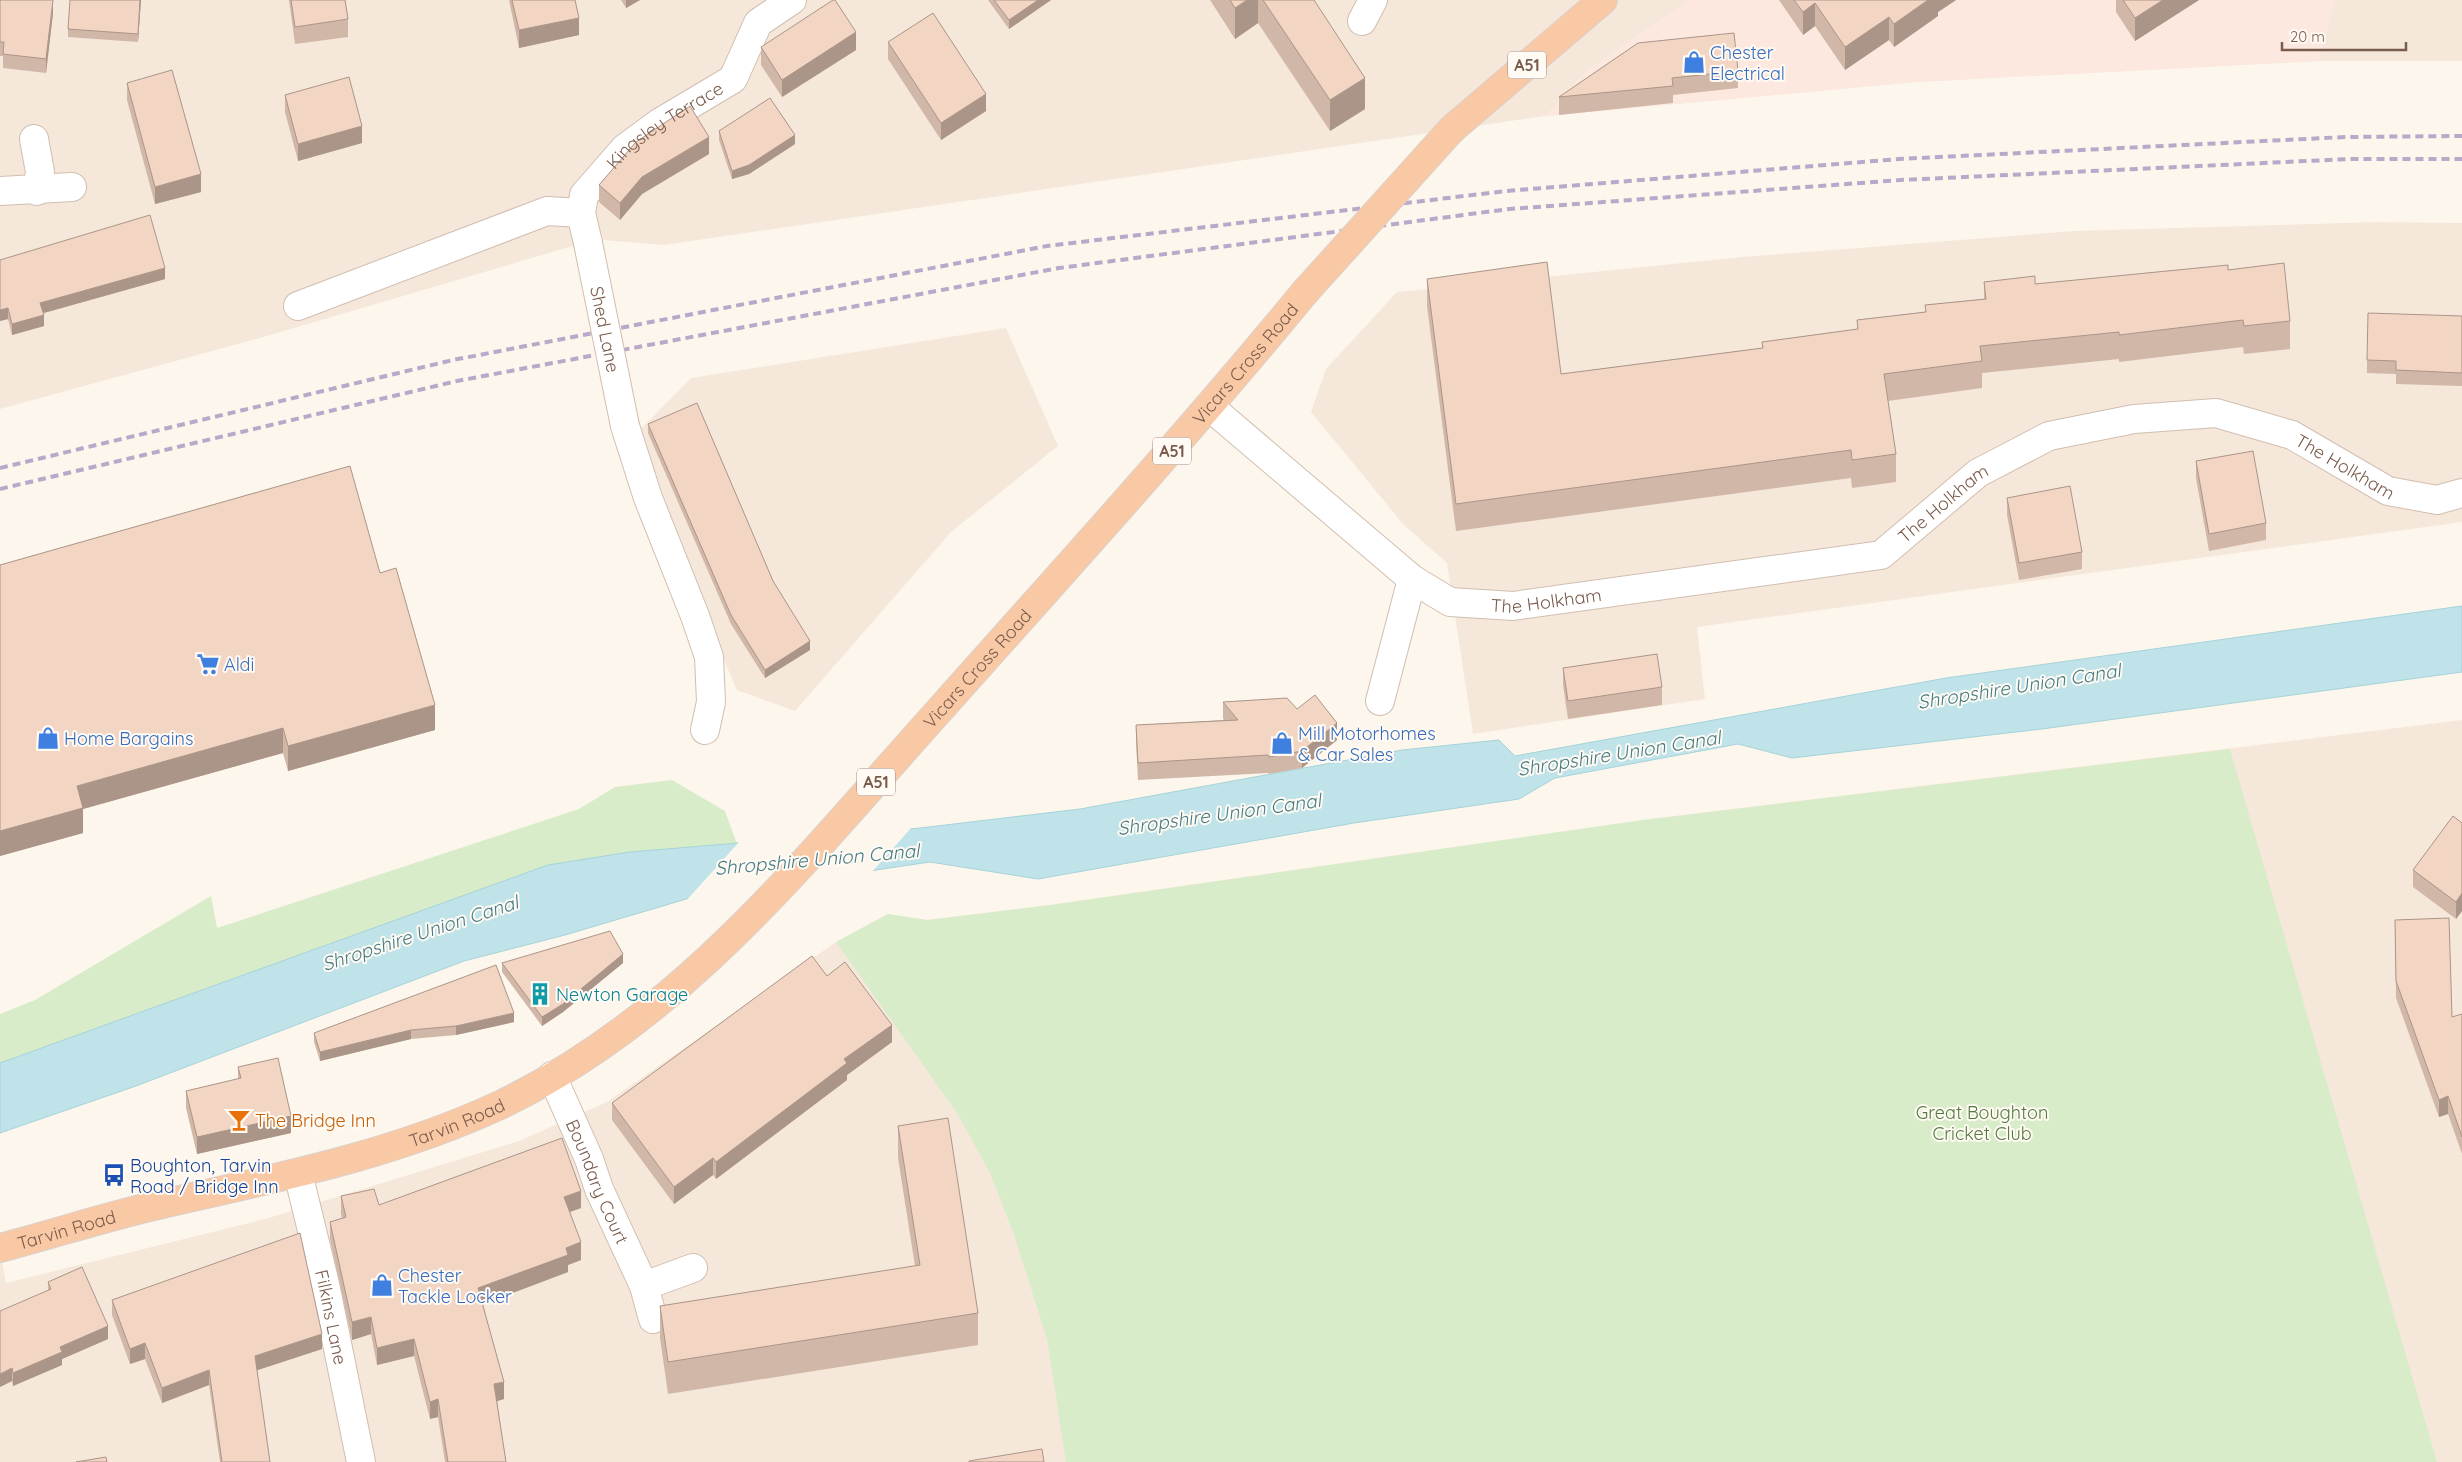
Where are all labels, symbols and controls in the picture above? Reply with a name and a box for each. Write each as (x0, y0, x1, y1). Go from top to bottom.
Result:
scale bar (2282, 20, 2406, 52)
text: 20 m (2290, 27, 2325, 46)
place label: Chester Electrical (1710, 41, 1785, 85)
shop icon: Chester Electrical (1681, 49, 1707, 75)
road number: A51 (1508, 52, 1546, 78)
street label: Kingsley Terrace (601, 76, 727, 173)
street label: Shed Lane (586, 284, 625, 374)
street label: Vicars Cross Road (1187, 298, 1303, 429)
street label: The Holkham (2292, 428, 2399, 504)
road number: A51 (1153, 438, 1191, 464)
street label: The Holkham (1893, 458, 1992, 547)
street label: The Holkham (1490, 582, 1603, 618)
street label: Vicars Cross Road (918, 604, 1036, 733)
supermarket icon: Aldi (195, 651, 221, 677)
place label: Aldi (224, 653, 254, 676)
water label: Shropshire Union Canal (1916, 658, 2125, 714)
place label: Mill Motorhomes & Car Sales (1298, 722, 1436, 766)
shop icon: Home Bargains (35, 725, 61, 751)
water label: Shropshire Union Canal (1516, 725, 1725, 781)
place label: Home Bargains (64, 727, 193, 750)
shop icon: Mill Motorhomes & Car Sales (1269, 730, 1295, 756)
road number: A51 (857, 769, 895, 796)
water label: Shropshire Union Canal (1116, 787, 1325, 840)
water label: Shropshire Union Canal (714, 838, 923, 880)
water label: Shropshire Union Canal (319, 889, 524, 976)
building icon: Newton Garage (527, 981, 553, 1007)
place label: Newton Garage (556, 983, 688, 1006)
street label: Tarvin Road (406, 1093, 508, 1152)
park label: Great Boughton Cricket Club (1916, 1101, 2048, 1145)
bar icon: The Bridge Inn (226, 1107, 252, 1133)
place label: The Bridge Inn (255, 1109, 376, 1132)
street label: Boundary Court (561, 1116, 634, 1247)
place label: Boughton, Tarvin Road / Bridge Inn (130, 1154, 279, 1198)
bus stop icon: Boughton, Tarvin Road / Bridge Inn (101, 1162, 127, 1188)
street label: Tarvin Road (15, 1205, 118, 1254)
place label: Chester Tackle Locker (398, 1264, 512, 1308)
street label: Filkins Lane (310, 1267, 353, 1367)
shop icon: Chester Tackle Locker (369, 1272, 395, 1298)

